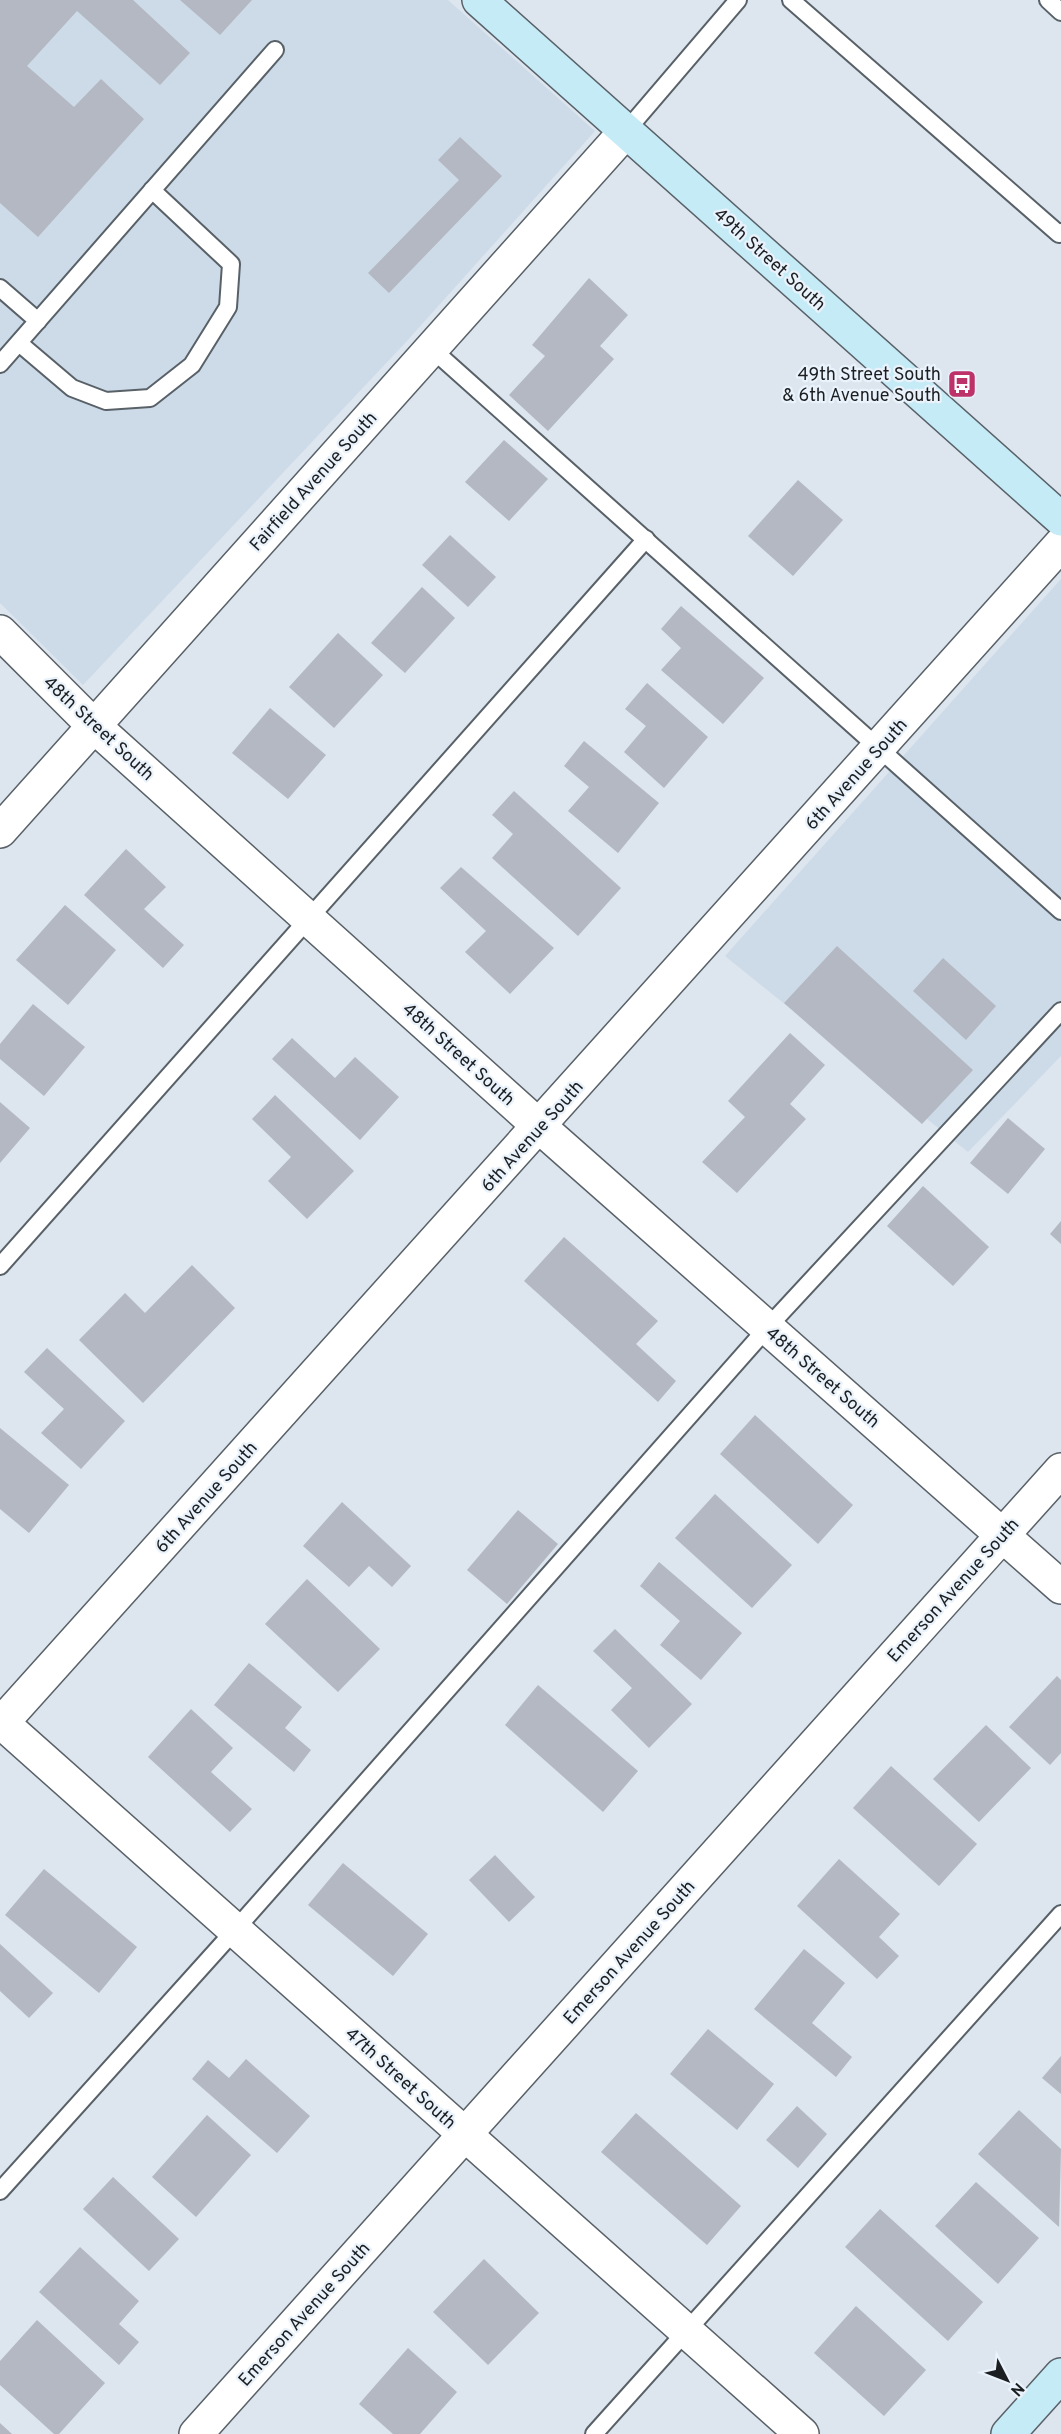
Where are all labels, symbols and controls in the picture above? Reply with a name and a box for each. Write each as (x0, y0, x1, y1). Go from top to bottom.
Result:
street label: 49th Street South (708, 204, 830, 317)
place label: 49th Street South & 6th Avenue South (782, 364, 941, 408)
bus stop icon: 49th Street South & 6th Avenue South (946, 368, 978, 400)
street label: Fairfield Avenue South (245, 407, 383, 557)
street label: 48th Street South (38, 672, 158, 786)
street label: 6th Avenue South (801, 714, 913, 836)
street label: 48th Street South (397, 999, 519, 1112)
street label: 6th Avenue South (477, 1076, 589, 1198)
street label: 48th Street South (760, 1322, 884, 1434)
street label: 6th Avenue South (151, 1437, 263, 1559)
street label: Emerson Avenue South (883, 1514, 1025, 1668)
street label: Emerson Avenue South (559, 1876, 701, 2030)
street label: 47th Street South (340, 2023, 460, 2135)
street label: Emerson Avenue South (234, 2238, 376, 2392)
north arrow (977, 2350, 1037, 2410)
text: N (1005, 2378, 1028, 2400)

